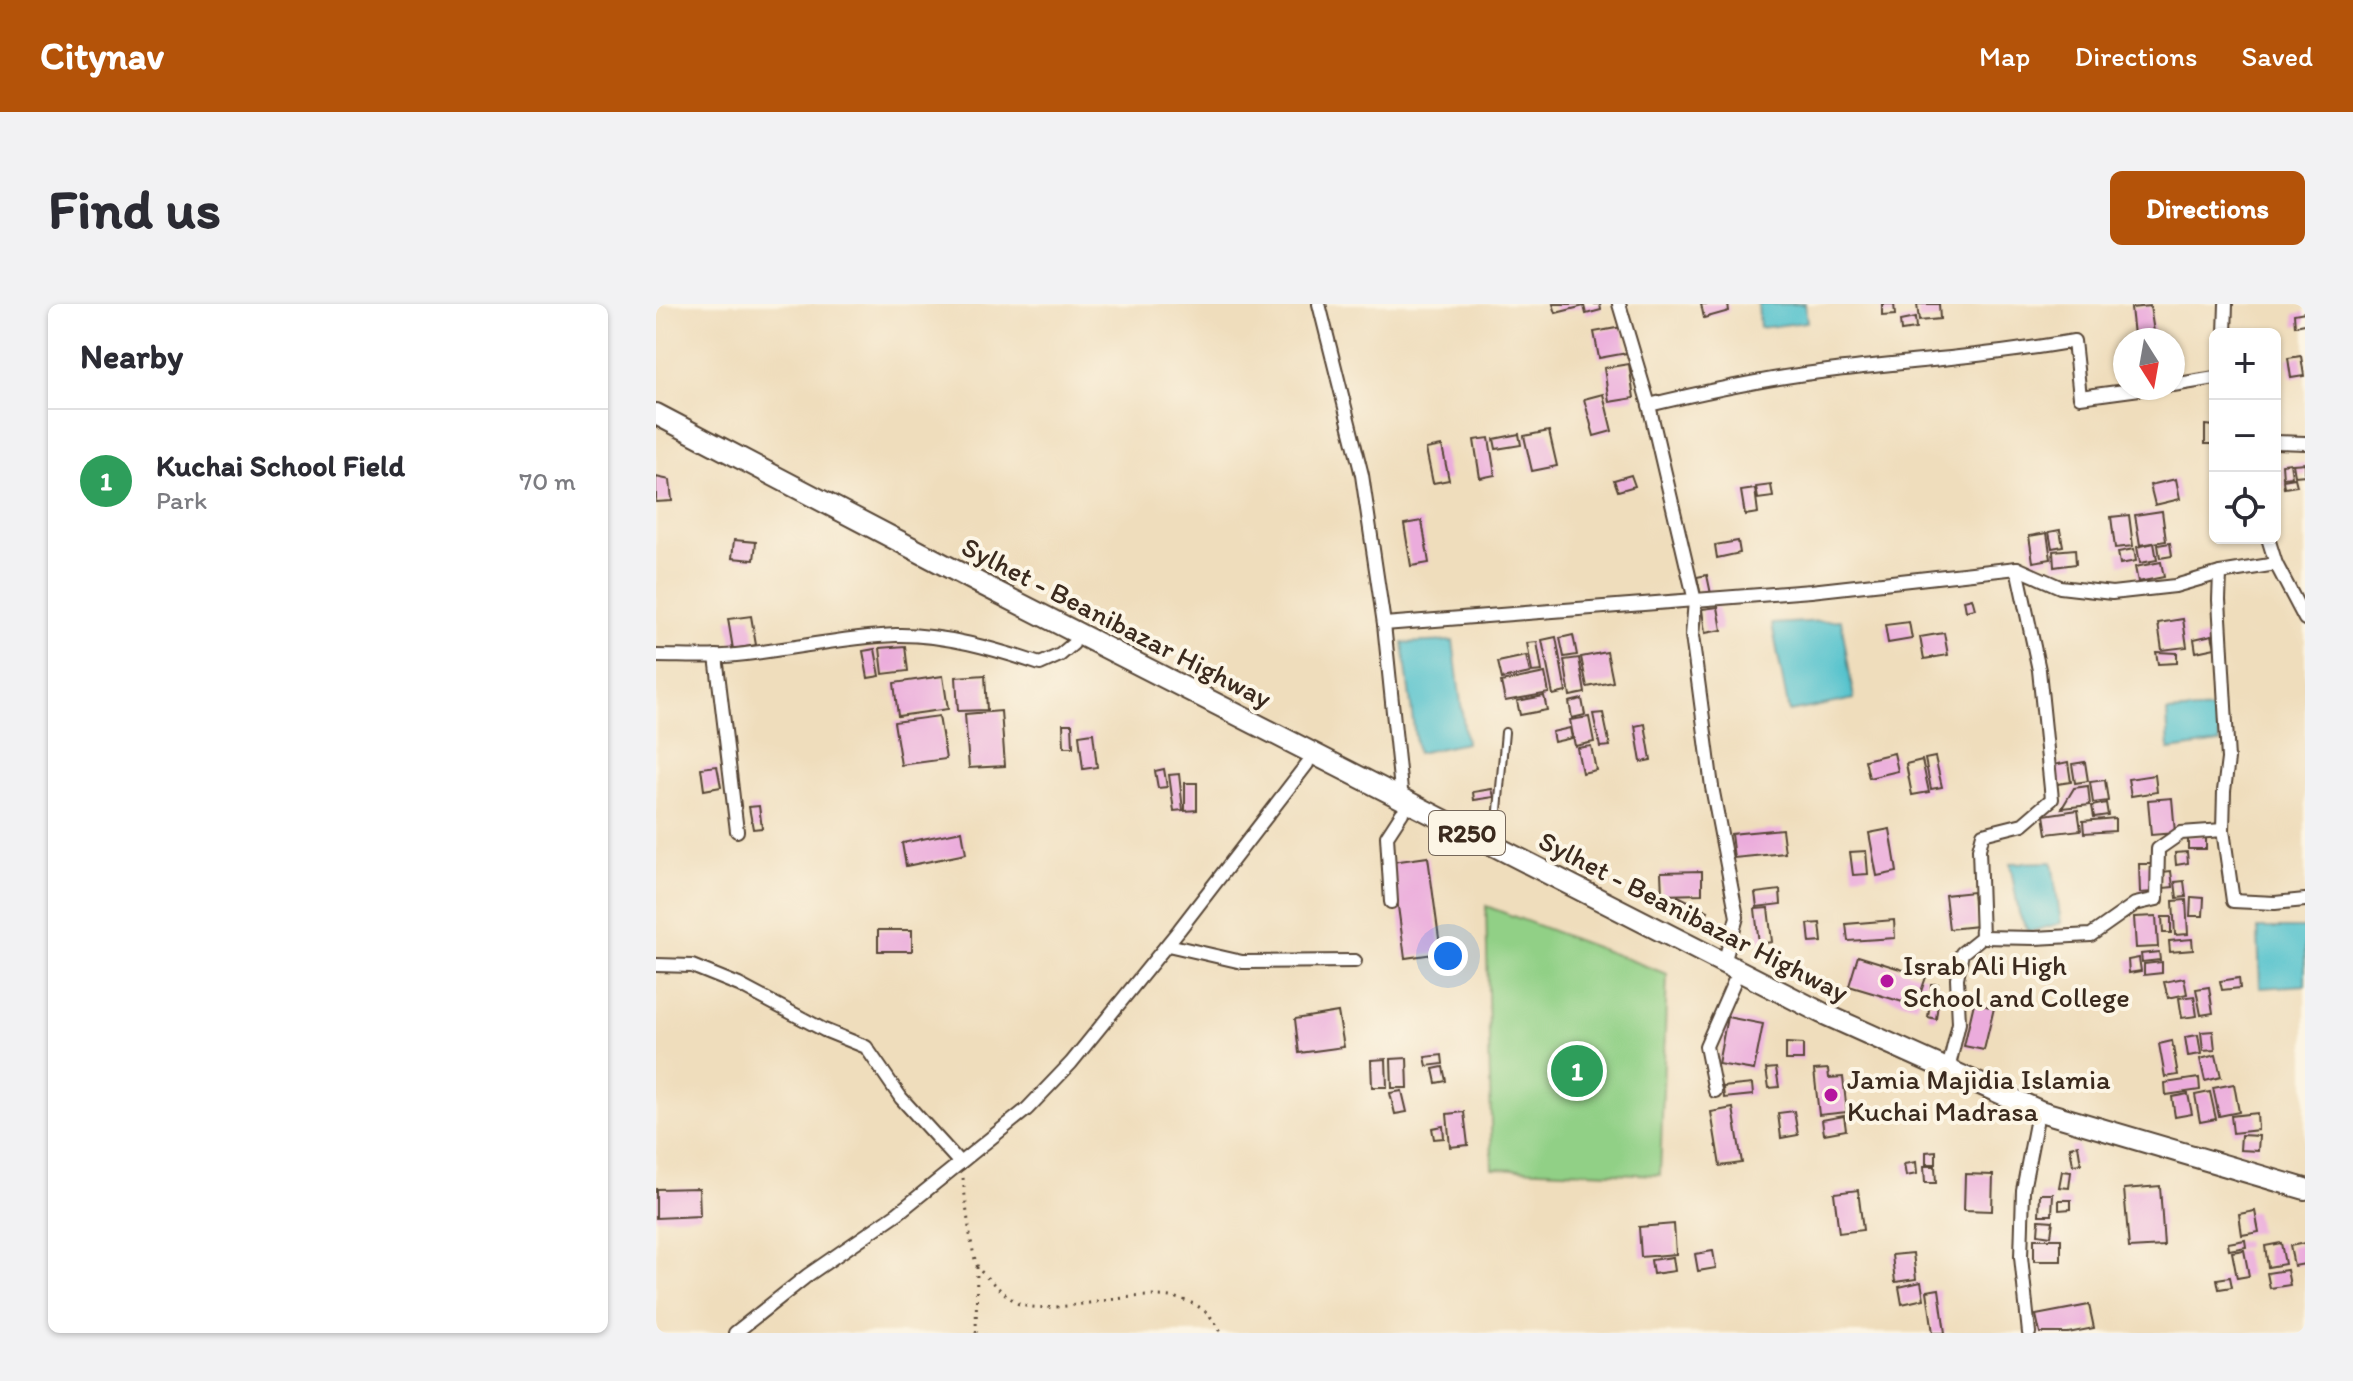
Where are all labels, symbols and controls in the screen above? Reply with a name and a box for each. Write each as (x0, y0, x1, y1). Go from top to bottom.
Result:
text: Citynav (40, 33, 164, 79)
text: Map (1979, 39, 2030, 73)
text: Directions (2074, 39, 2198, 73)
text: Saved (2242, 39, 2313, 73)
button: Directions (2110, 171, 2305, 245)
text: Find us (48, 175, 221, 242)
north arrow (2113, 328, 2185, 400)
map controls (2209, 328, 2281, 544)
button: + (2209, 328, 2281, 400)
text: Nearby (80, 336, 183, 377)
button: − (2209, 400, 2281, 472)
text: Kuchai School Field (156, 447, 405, 484)
text: 1 (100, 465, 112, 497)
text: 70 m (519, 465, 576, 497)
button: locate (2209, 472, 2281, 544)
text: Park (156, 484, 207, 516)
street label: Sylhet - Beanibazar Highway (956, 529, 1278, 715)
road number: R250 (1429, 811, 1505, 855)
street label: Sylhet - Beanibazar Highway (1533, 823, 1855, 1009)
your location (1428, 936, 1468, 976)
place label: Israb Ali High School and College (1903, 948, 2130, 1014)
marker: Israb Ali High School and College (1878, 972, 1896, 990)
pin: 1 (1551, 1041, 1603, 1101)
place label: Jamia Majidia Islamia Kuchai Madrasa (1847, 1062, 2111, 1128)
marker: Jamia Majidia Islamia Kuchai Madrasa (1822, 1086, 1840, 1104)

